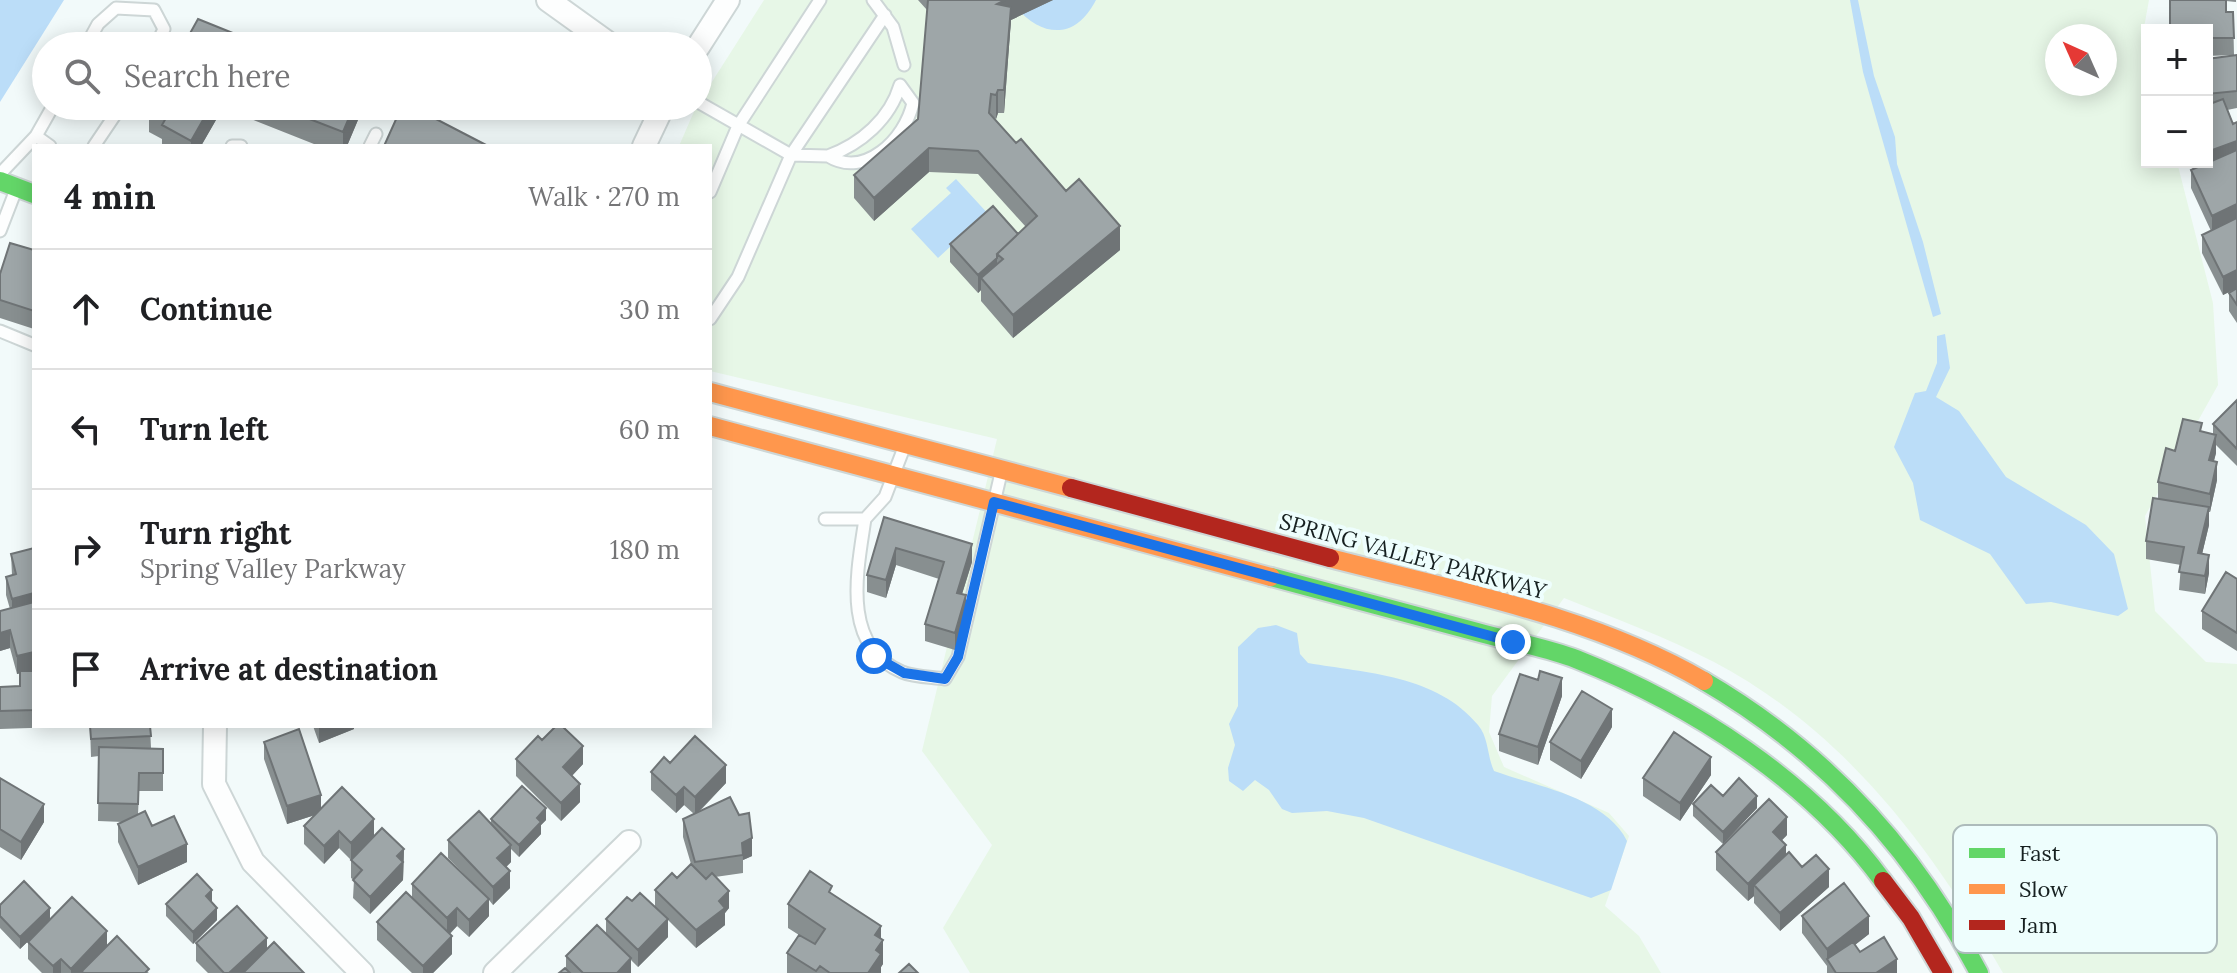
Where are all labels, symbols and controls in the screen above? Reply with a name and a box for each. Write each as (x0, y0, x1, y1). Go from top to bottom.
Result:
north arrow (2045, 24, 2117, 96)
map controls (2141, 24, 2213, 168)
button: + (2141, 24, 2213, 96)
search box (32, 32, 712, 120)
icon: search (60, 54, 104, 98)
text: Search here (124, 57, 291, 95)
button: − (2141, 96, 2213, 168)
text: 4 min (64, 175, 156, 218)
text: Walk · 270 m (528, 180, 680, 213)
icon: ahead (64, 287, 108, 331)
text: Continue (140, 290, 272, 328)
text: 30 m (619, 293, 680, 326)
icon: left (64, 407, 108, 451)
text: Turn left (140, 410, 268, 448)
text: 60 m (619, 413, 680, 446)
street label: SPRING VALLEY PARKWAY (1276, 507, 1551, 605)
text: Turn right (140, 514, 291, 552)
icon: right (64, 527, 108, 571)
text: 180 m (610, 533, 680, 566)
text: Spring Valley Parkway (140, 552, 406, 585)
route end (1495, 624, 1531, 660)
route start (856, 638, 892, 674)
icon: arrive (64, 647, 108, 691)
text: Arrive at destination (140, 650, 438, 688)
legend (1953, 825, 2217, 953)
text: Fast (2019, 839, 2061, 867)
text: Slow (2019, 875, 2068, 903)
text: Jam (2018, 911, 2058, 939)

